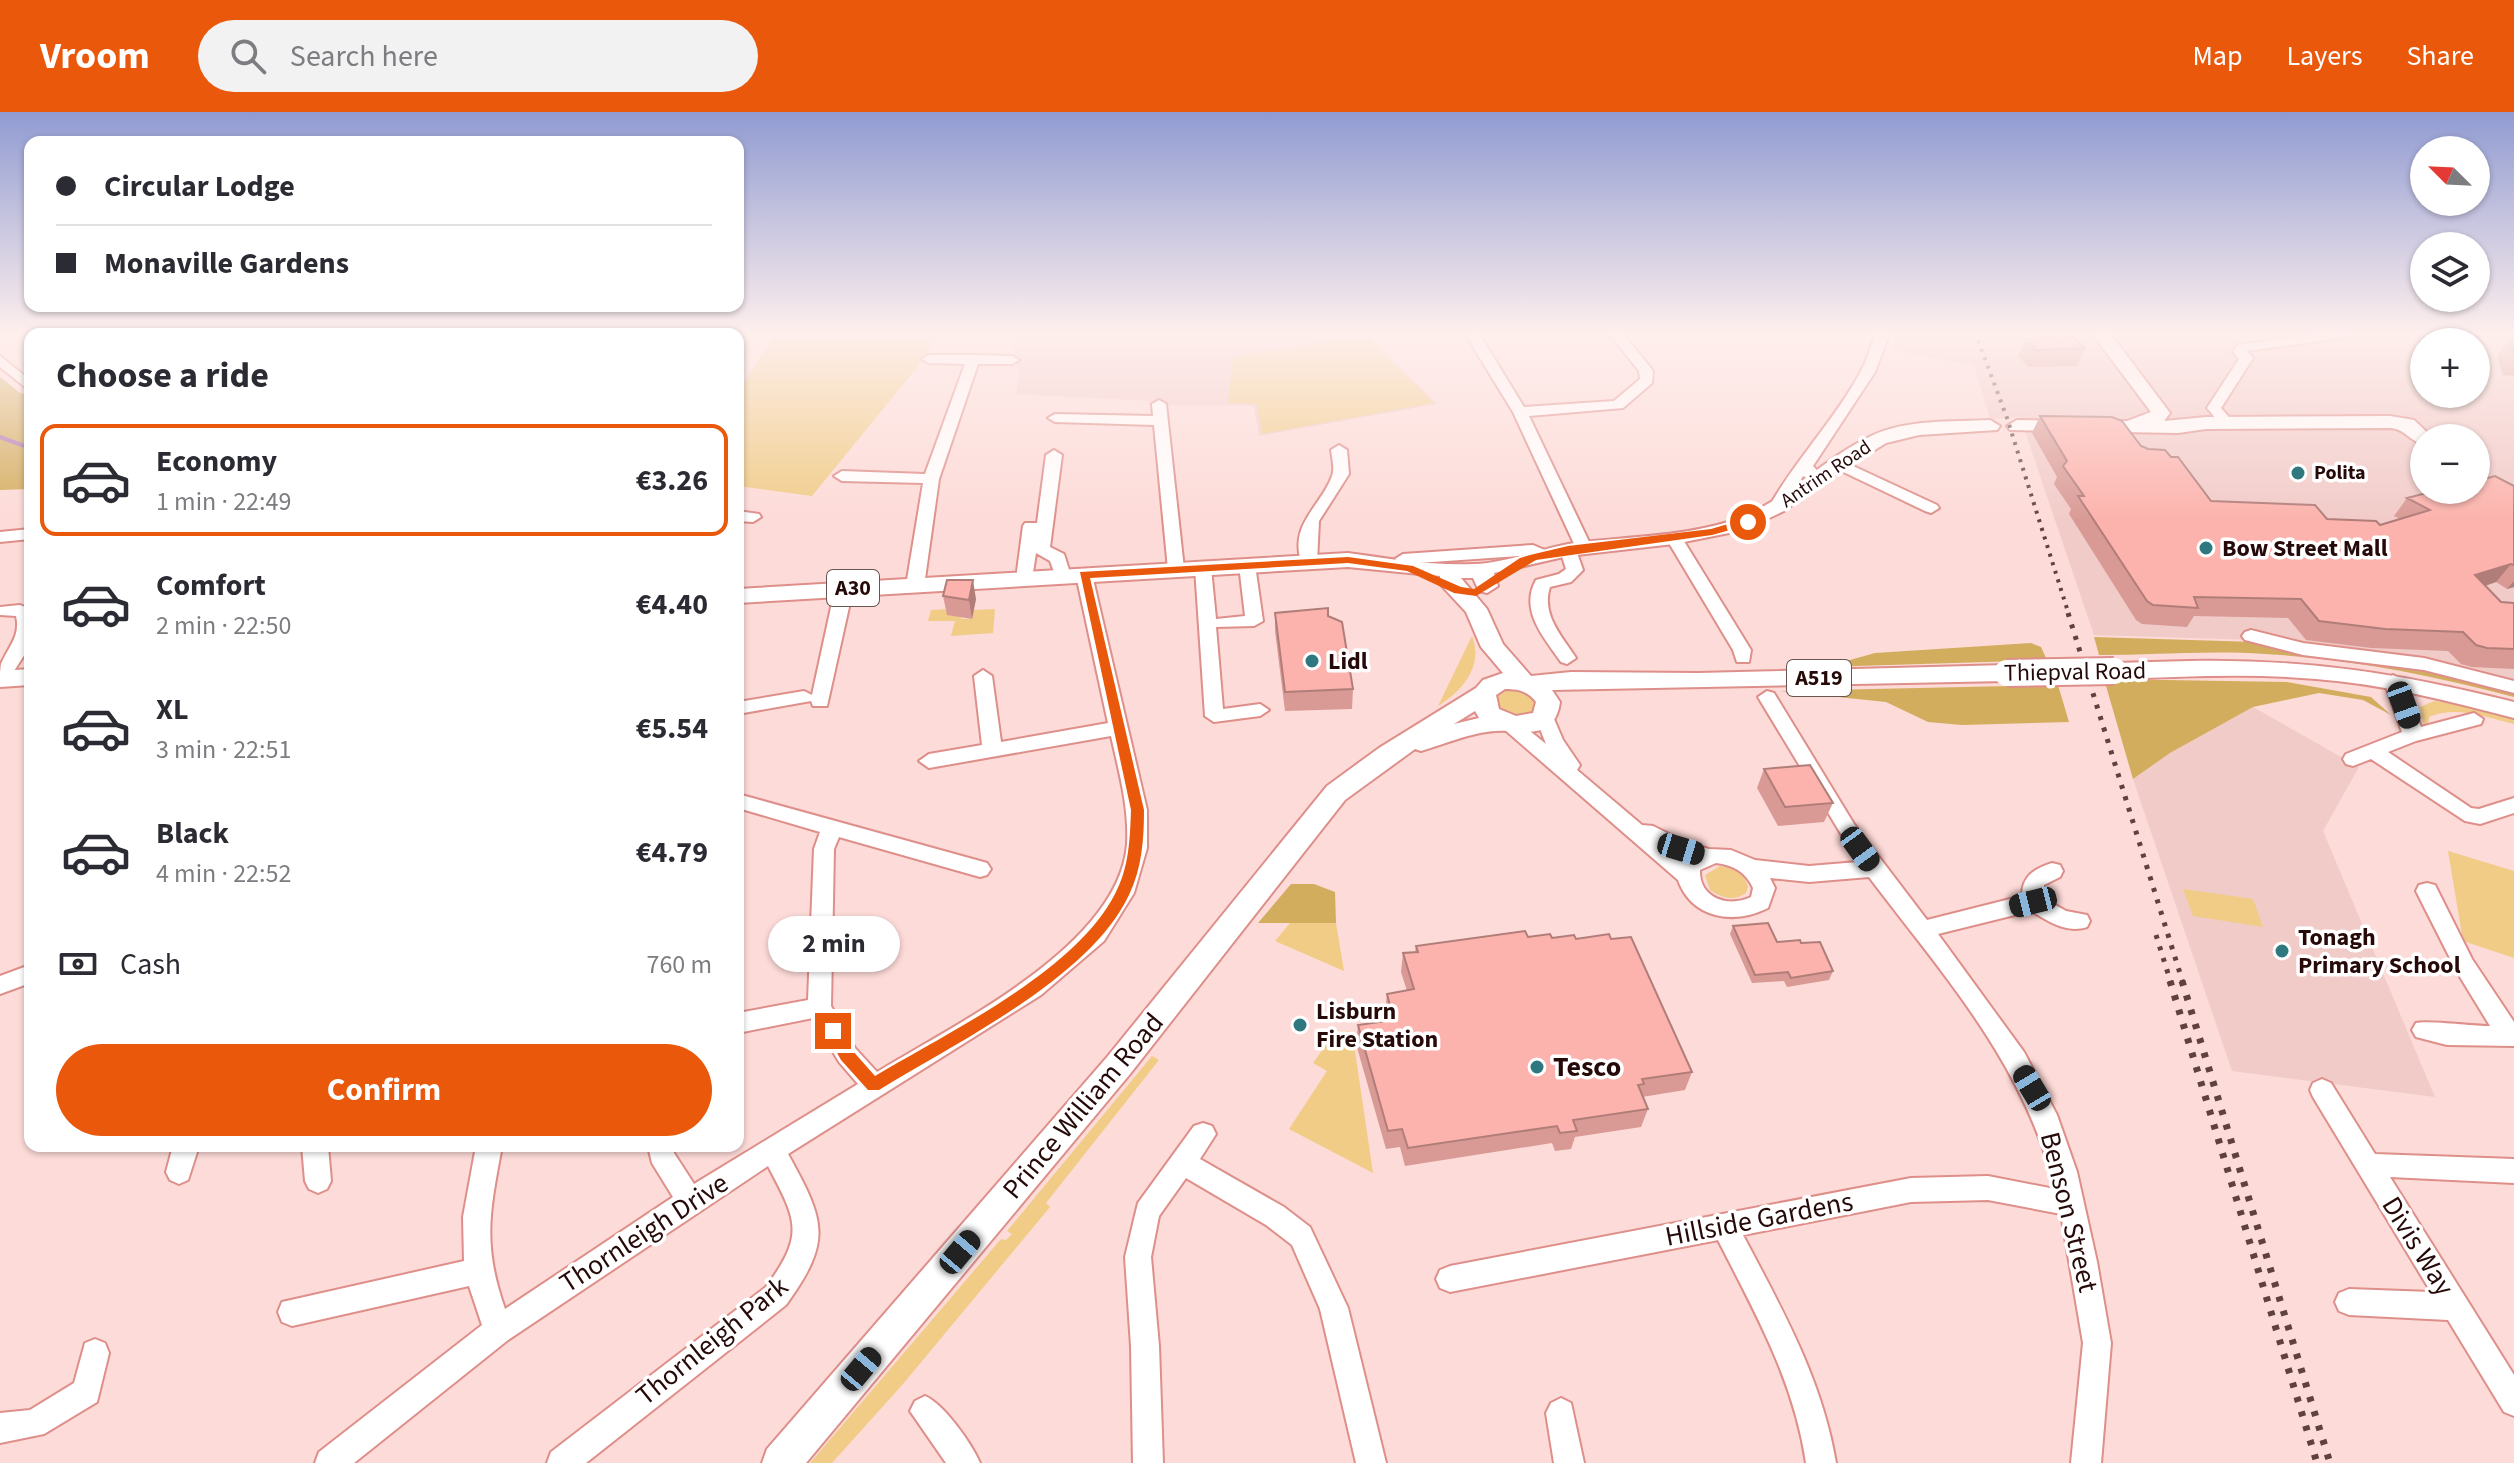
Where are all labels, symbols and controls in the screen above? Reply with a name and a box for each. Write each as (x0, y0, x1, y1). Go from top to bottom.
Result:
search box (198, 20, 758, 92)
text: Vroom (40, 29, 150, 83)
icon: search (226, 34, 270, 78)
text: Search here (290, 35, 438, 78)
text: Map (2192, 36, 2242, 76)
text: Layers (2286, 36, 2362, 76)
text: Share (2406, 36, 2474, 76)
north arrow (2410, 136, 2490, 216)
map controls (2410, 136, 2490, 504)
text: Circular Lodge (104, 165, 295, 208)
button: layers (2410, 232, 2490, 312)
text: Monaville Gardens (104, 242, 349, 285)
button: + (2410, 328, 2490, 408)
text: Choose a ride (56, 350, 269, 401)
button: − (2410, 424, 2490, 504)
street label: Antrim Road (1775, 433, 1877, 515)
text: Economy (156, 440, 277, 483)
icon: car (60, 444, 132, 516)
text: €3.26 (636, 459, 708, 502)
place label: Polita (2314, 459, 2366, 487)
marker: Polita (2289, 464, 2307, 482)
text: 1 min · 22:49 (156, 483, 291, 520)
route start (1730, 504, 1766, 540)
place label: Bow Street Mall (2222, 531, 2388, 566)
marker: Bow Street Mall (2197, 539, 2215, 557)
text: Comfort (156, 564, 266, 607)
icon: car (60, 568, 132, 640)
road number: A30 (827, 570, 879, 606)
text: €4.40 (636, 583, 708, 626)
text: 2 min · 22:50 (156, 607, 291, 644)
place label: Lidl (1328, 644, 1368, 679)
marker: Lidl (1303, 652, 1321, 670)
street label: Thiepval Road (2004, 653, 2146, 691)
road number: A519 (1787, 660, 1851, 696)
car (2385, 678, 2423, 732)
text: XL (156, 688, 189, 731)
icon: car (60, 692, 132, 764)
text: €5.54 (636, 707, 708, 750)
text: 3 min · 22:51 (156, 731, 291, 768)
text: Black (156, 812, 229, 855)
icon: car (60, 816, 132, 888)
car (1836, 823, 1884, 875)
text: €4.79 (636, 831, 708, 874)
car (1655, 831, 1707, 867)
text: 4 min · 22:52 (156, 855, 291, 892)
car (2007, 885, 2059, 919)
callout: 2 min (767, 915, 899, 971)
place label: Tonagh Primary School (2298, 920, 2461, 983)
text: 2 min (802, 925, 866, 962)
icon: cash (56, 942, 100, 986)
marker: Tonagh Primary School (2273, 942, 2291, 960)
text: Cash (120, 943, 181, 986)
text: 760 m (646, 946, 712, 983)
place label: Lisburn Fire Station (1316, 994, 1438, 1057)
street label: Prince William Road (993, 1004, 1173, 1208)
route end (815, 1013, 851, 1049)
marker: Lisburn Fire Station (1291, 1016, 1309, 1034)
button: Confirm (56, 1044, 712, 1136)
place label: Tesco (1553, 1047, 1621, 1087)
marker: Tesco (1528, 1058, 1546, 1076)
car (2009, 1061, 2055, 1115)
street label: Benson Street (2030, 1128, 2108, 1297)
street label: Thornleigh Drive (552, 1163, 736, 1303)
street label: Hillside Gardens (1662, 1181, 1856, 1257)
street label: Divis Way (2372, 1189, 2464, 1303)
car (935, 1226, 985, 1278)
street label: Thornleigh Park (627, 1267, 797, 1415)
car (836, 1343, 886, 1395)

